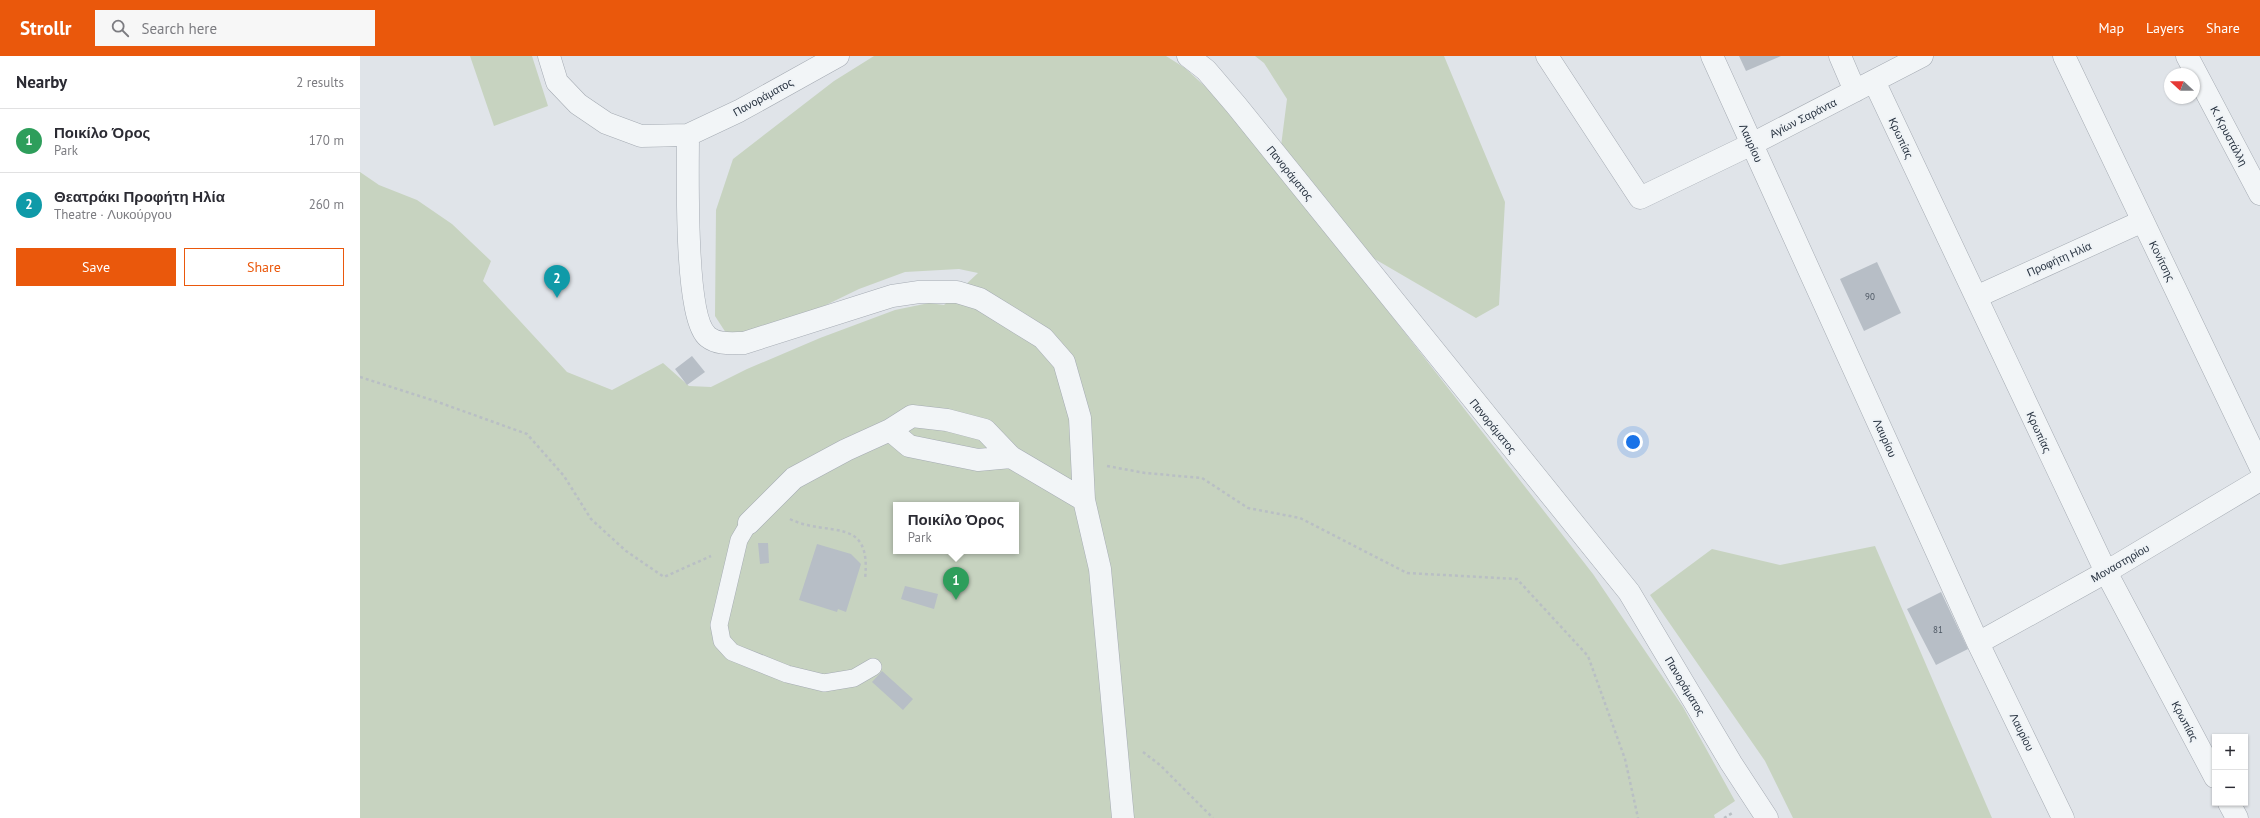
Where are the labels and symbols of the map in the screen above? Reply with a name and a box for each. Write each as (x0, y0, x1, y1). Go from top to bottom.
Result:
north arrow (2164, 68, 2200, 104)
street label: Πανοράματος (730, 75, 796, 119)
street label: Αγίων Σαράντα (1767, 95, 1840, 141)
street label: Κ. Κρυστάλλη (2207, 104, 2251, 168)
street label: Κρωπίας (1885, 115, 1917, 161)
street label: Λαυρίου (1736, 122, 1766, 164)
street label: Πανοράματος (1264, 143, 1316, 203)
street label: Προφήτη Ηλία (2025, 238, 2094, 279)
street label: Κονίτσης (2146, 238, 2178, 284)
pin: 2 (544, 265, 570, 298)
house number: 90 (1865, 291, 1875, 302)
street label: Πανοράματος (1467, 396, 1519, 456)
street label: Κρωπίας (2023, 409, 2055, 455)
street label: Λαυρίου (1870, 417, 1900, 459)
your location (1623, 432, 1643, 452)
street label: Μοναστηρίου (2088, 541, 2152, 585)
pin: 1 (943, 567, 969, 600)
house number: 81 (1933, 624, 1943, 635)
street label: Πανοράματος (1662, 654, 1708, 718)
street label: Κρωπίας (2169, 698, 2201, 744)
street label: Λαυρίου (2007, 711, 2037, 753)

